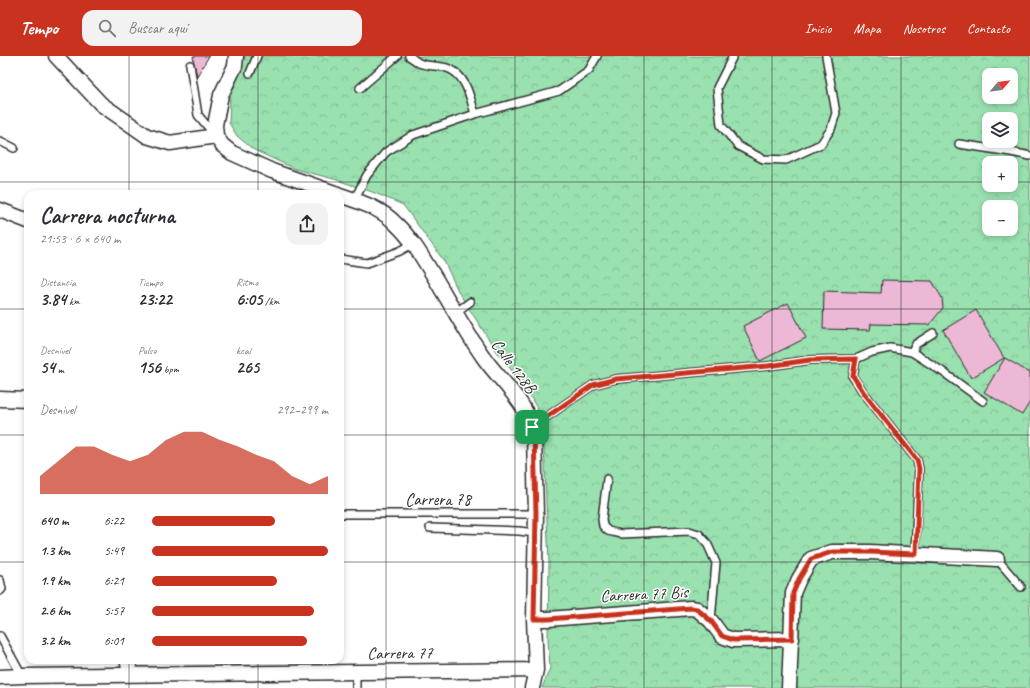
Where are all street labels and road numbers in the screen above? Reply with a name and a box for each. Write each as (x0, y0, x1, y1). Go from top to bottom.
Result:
street label: Calle 128B (487, 335, 542, 398)
street label: Carrera 78 (405, 489, 473, 510)
street label: Carrera 77 Bis (600, 581, 691, 607)
street label: Carrera 77 (367, 642, 434, 664)

